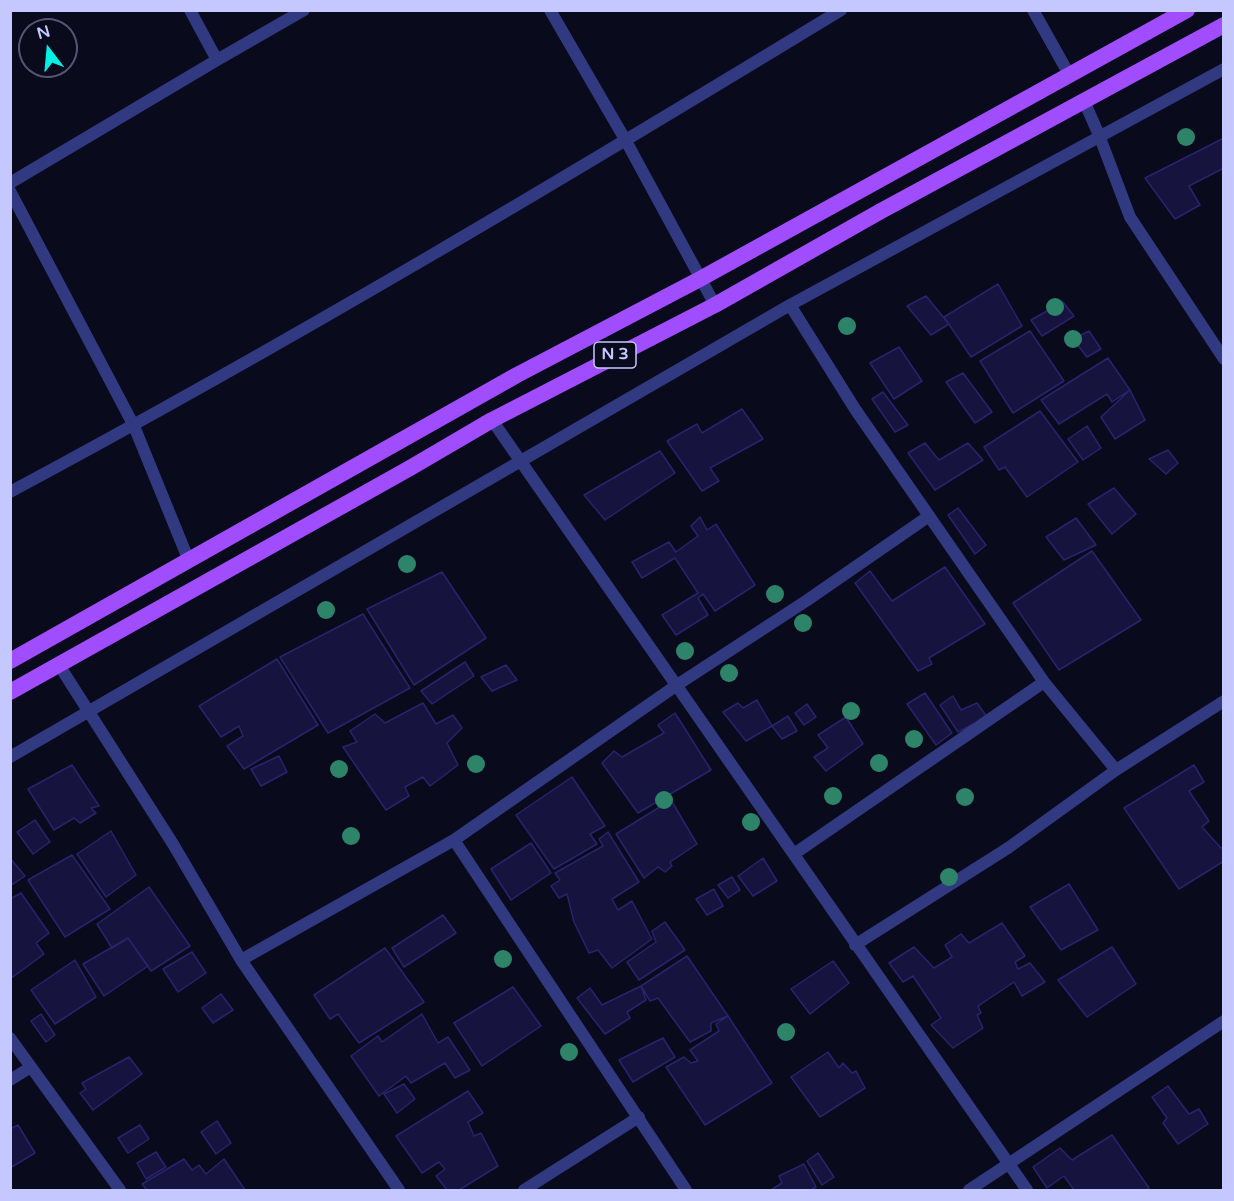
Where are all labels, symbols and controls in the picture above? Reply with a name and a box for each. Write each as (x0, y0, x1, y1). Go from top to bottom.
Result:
north arrow (18, 18, 78, 78)
text: N (35, 21, 53, 44)
road number: N 3 (594, 342, 636, 368)

